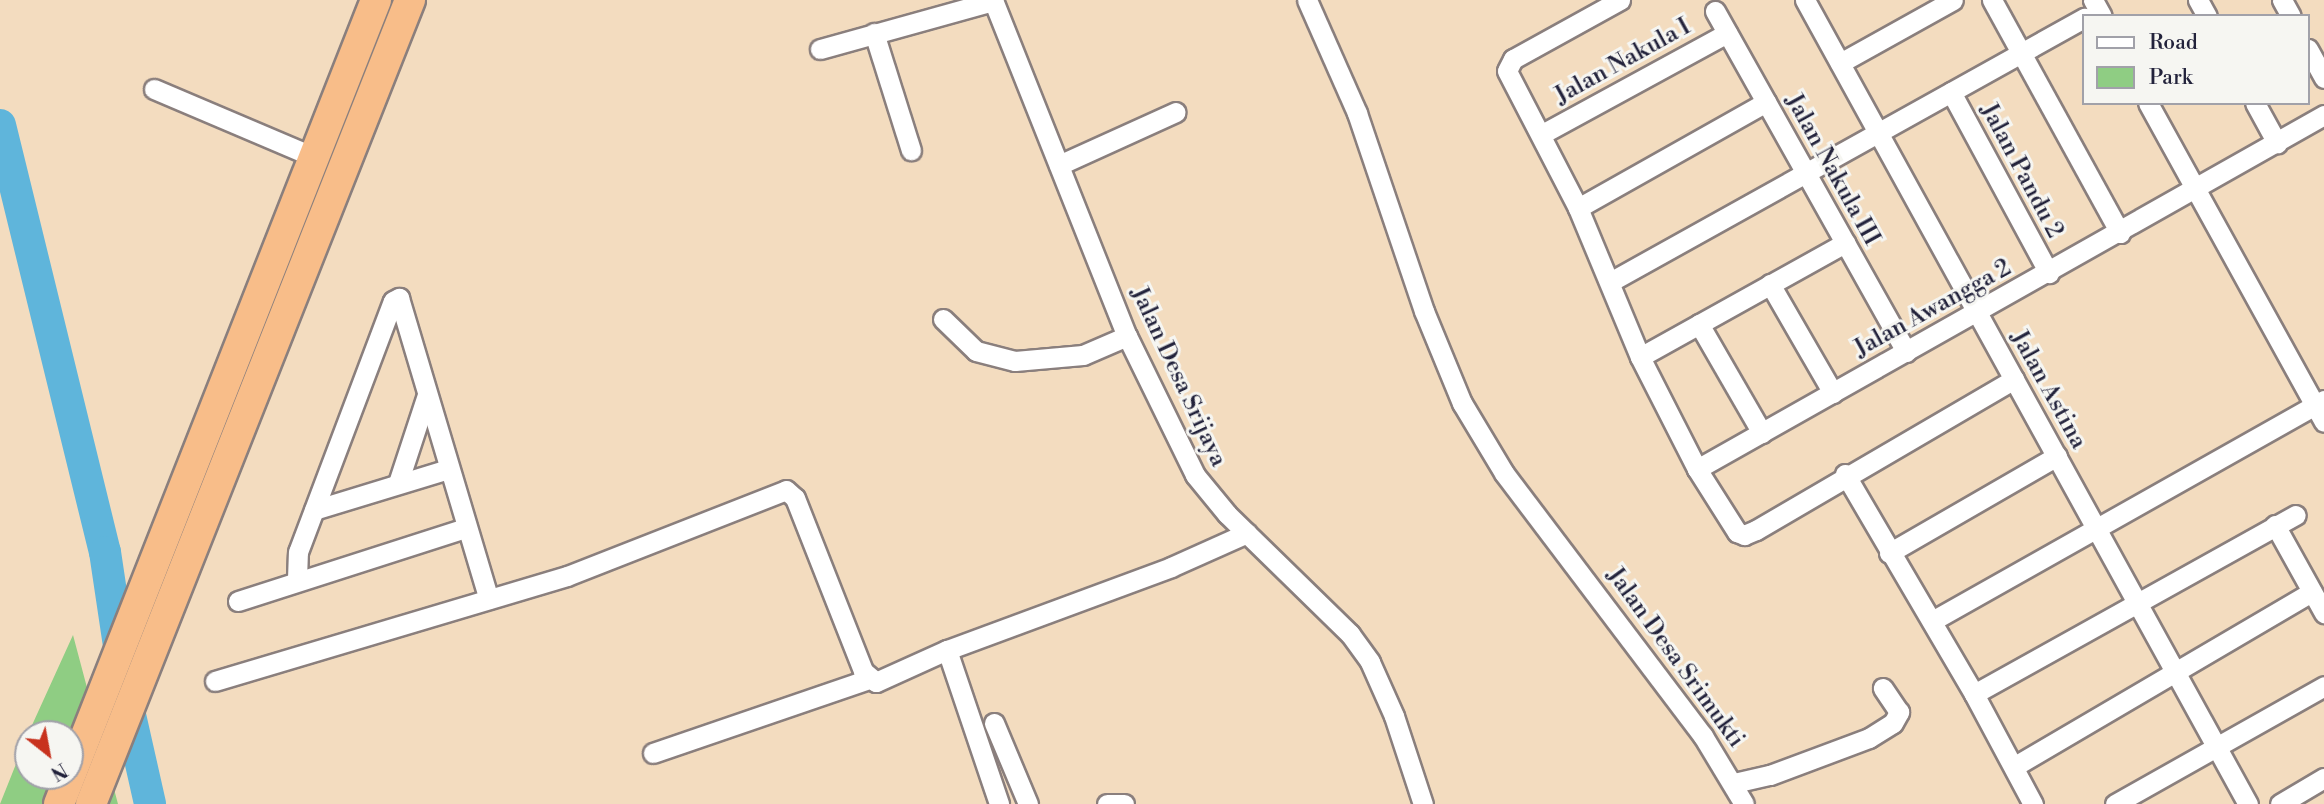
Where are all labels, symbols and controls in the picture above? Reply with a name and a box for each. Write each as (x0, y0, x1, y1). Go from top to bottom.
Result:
street label: Jalan Nakula I (1550, 13, 1696, 111)
legend (2082, 14, 2310, 105)
text: Road (2149, 30, 2198, 56)
text: Park (2149, 65, 2193, 91)
street label: Jalan Nakula III (1778, 89, 1886, 251)
street label: Jalan Pandu 2 (1973, 99, 2069, 243)
street label: Jalan Awangga 2 (1850, 254, 2016, 364)
street label: Jalan Desa Srijaya (1124, 283, 1232, 471)
street label: Jalan Astina (2004, 326, 2092, 454)
street label: Jalan Desa Srimukti (1600, 562, 1750, 754)
north arrow (14, 720, 84, 790)
text: N (46, 757, 71, 785)

